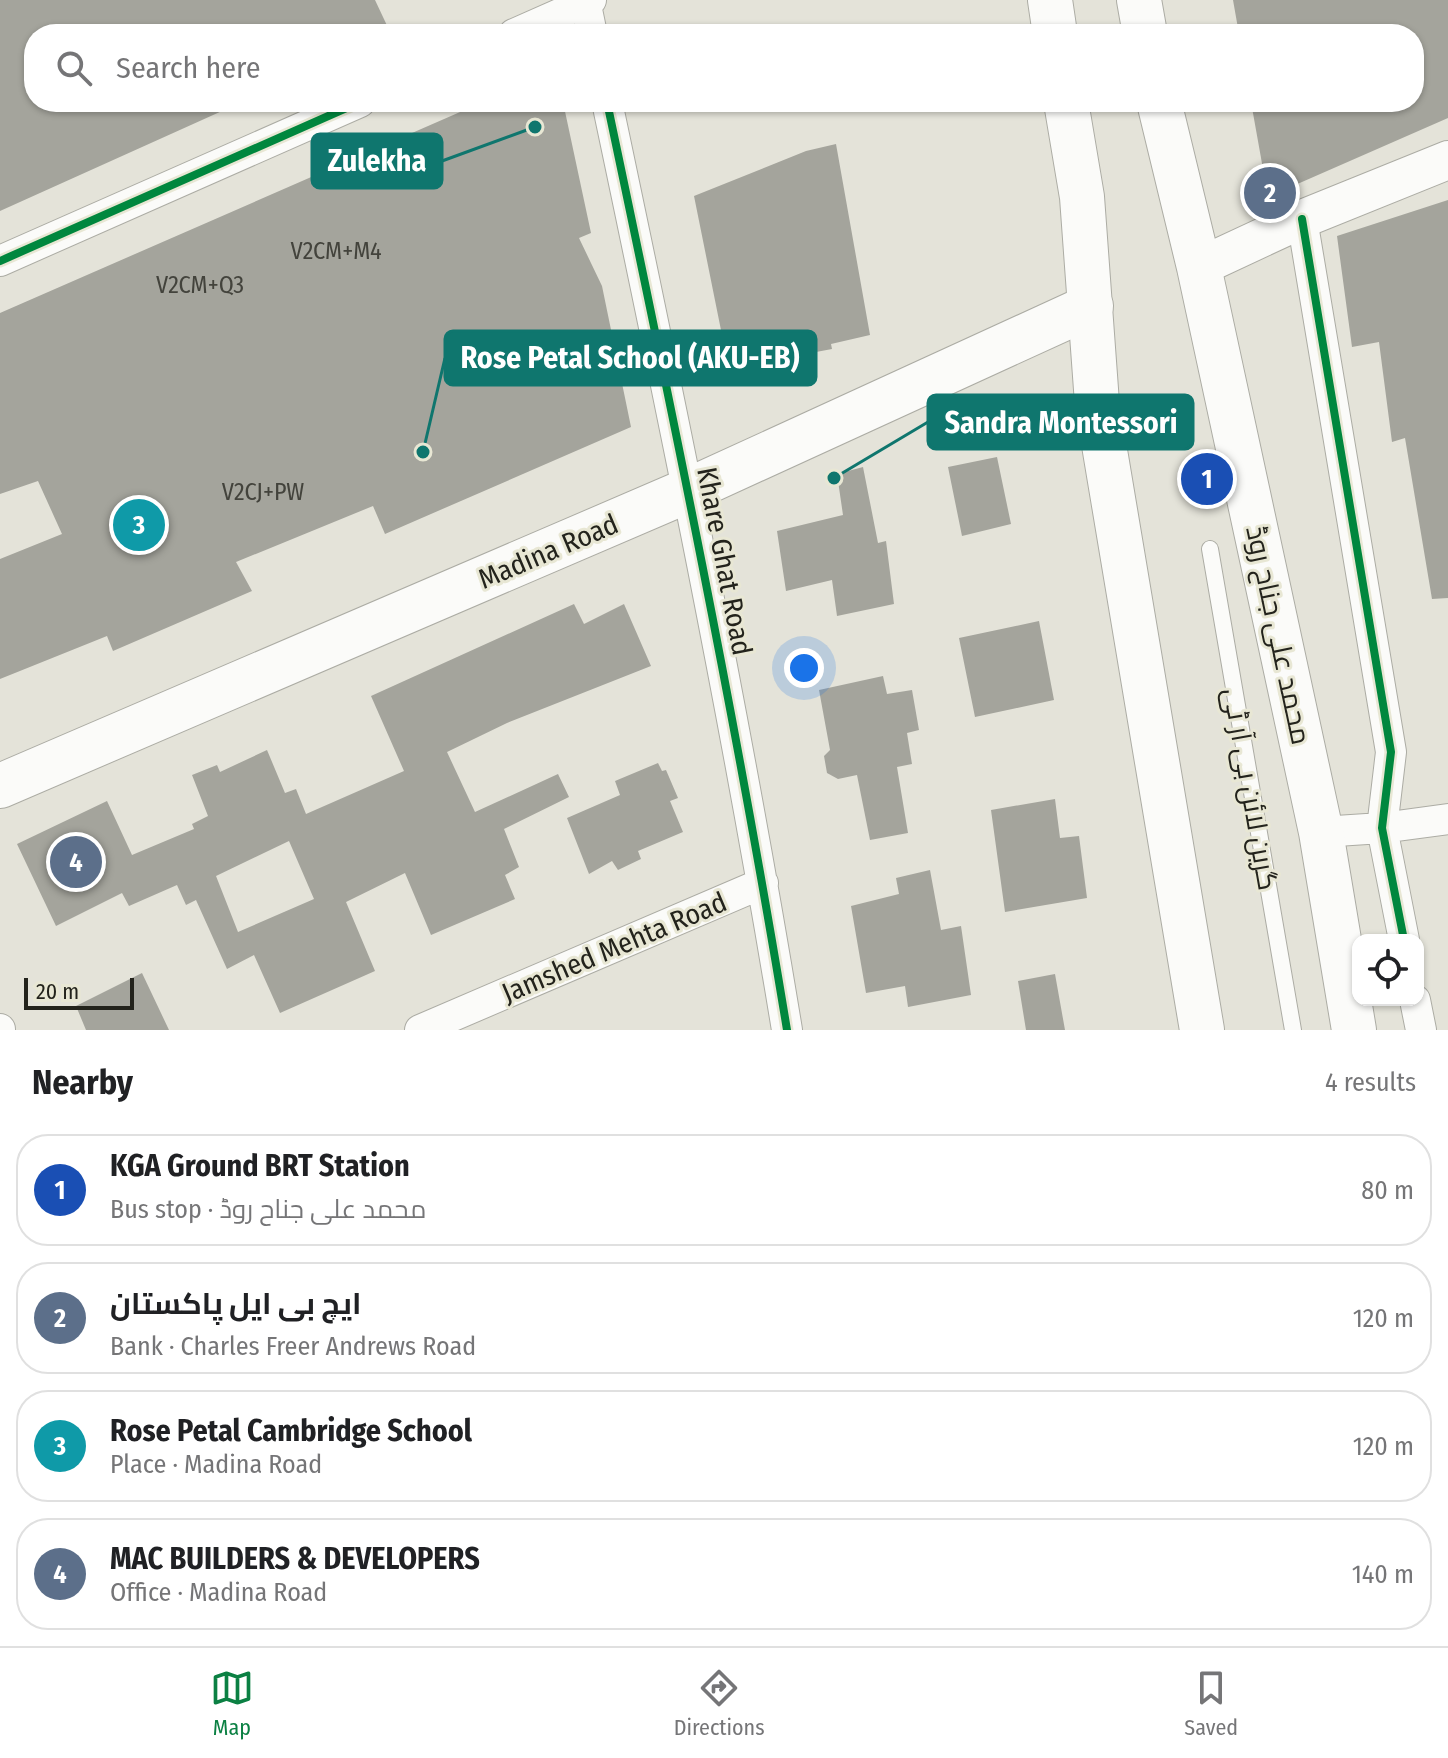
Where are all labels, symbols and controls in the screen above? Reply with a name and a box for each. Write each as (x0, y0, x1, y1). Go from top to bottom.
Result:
search box (24, 24, 1424, 112)
icon: search (52, 46, 96, 90)
text: Search here (116, 50, 261, 86)
callout: Zulekha (312, 134, 442, 188)
text: Zulekha (328, 143, 427, 179)
pin: 2 (1244, 163, 1296, 223)
house number: V2CM+M4 (290, 237, 382, 265)
house number: V2CM+Q3 (156, 271, 244, 299)
callout: Rose Petal School (AKU-EB) (445, 331, 816, 385)
text: Rose Petal School (AKU-EB) (460, 340, 800, 376)
callout: Sandra Montessori (928, 395, 1193, 449)
text: Sandra Montessori (944, 405, 1178, 441)
pin: 1 (1181, 449, 1233, 509)
street label: Khare Ghat Road (690, 464, 759, 658)
house number: V2CJ+PW (222, 478, 304, 506)
pin: 3 (113, 495, 165, 555)
street label: Madina Road (473, 507, 623, 596)
street label: محمد علی جناح روڈ (1237, 523, 1318, 748)
your location (784, 648, 824, 688)
street label: گرین لائن بی آر ٹی (1216, 685, 1285, 893)
pin: 4 (50, 832, 102, 892)
street label: Jamshed Mehta Road (497, 885, 731, 1010)
map controls (1352, 934, 1424, 1006)
button: locate (1352, 934, 1424, 1006)
scale bar (24, 974, 134, 1010)
text: 20 m (36, 978, 79, 1005)
text: Nearby (32, 1062, 133, 1103)
text: 4 results (1325, 1067, 1416, 1098)
text: KGA Ground BRT Station (110, 1148, 410, 1184)
text: 1 (55, 1175, 66, 1206)
text: 80 m (1361, 1175, 1414, 1206)
text: Bus stop · محمد علی جناح روڈ (110, 1194, 426, 1225)
text: ایچ بی ایل پاکستان (110, 1286, 361, 1322)
text: 2 (54, 1303, 66, 1334)
text: 120 m (1353, 1303, 1414, 1334)
text: Bank · Charles Freer Andrews Road (110, 1331, 476, 1362)
text: Rose Petal Cambridge School (110, 1413, 472, 1449)
text: 3 (54, 1431, 66, 1462)
text: 120 m (1353, 1431, 1414, 1462)
text: Place · Madina Road (110, 1449, 322, 1480)
text: MAC BUILDERS & DEVELOPERS (110, 1541, 480, 1577)
text: 4 (53, 1559, 67, 1590)
text: 140 m (1352, 1559, 1414, 1590)
text: Office · Madina Road (110, 1577, 327, 1608)
tab: Map (210, 1666, 254, 1741)
tab: Directions (674, 1666, 765, 1741)
tab: Saved (1184, 1666, 1238, 1741)

